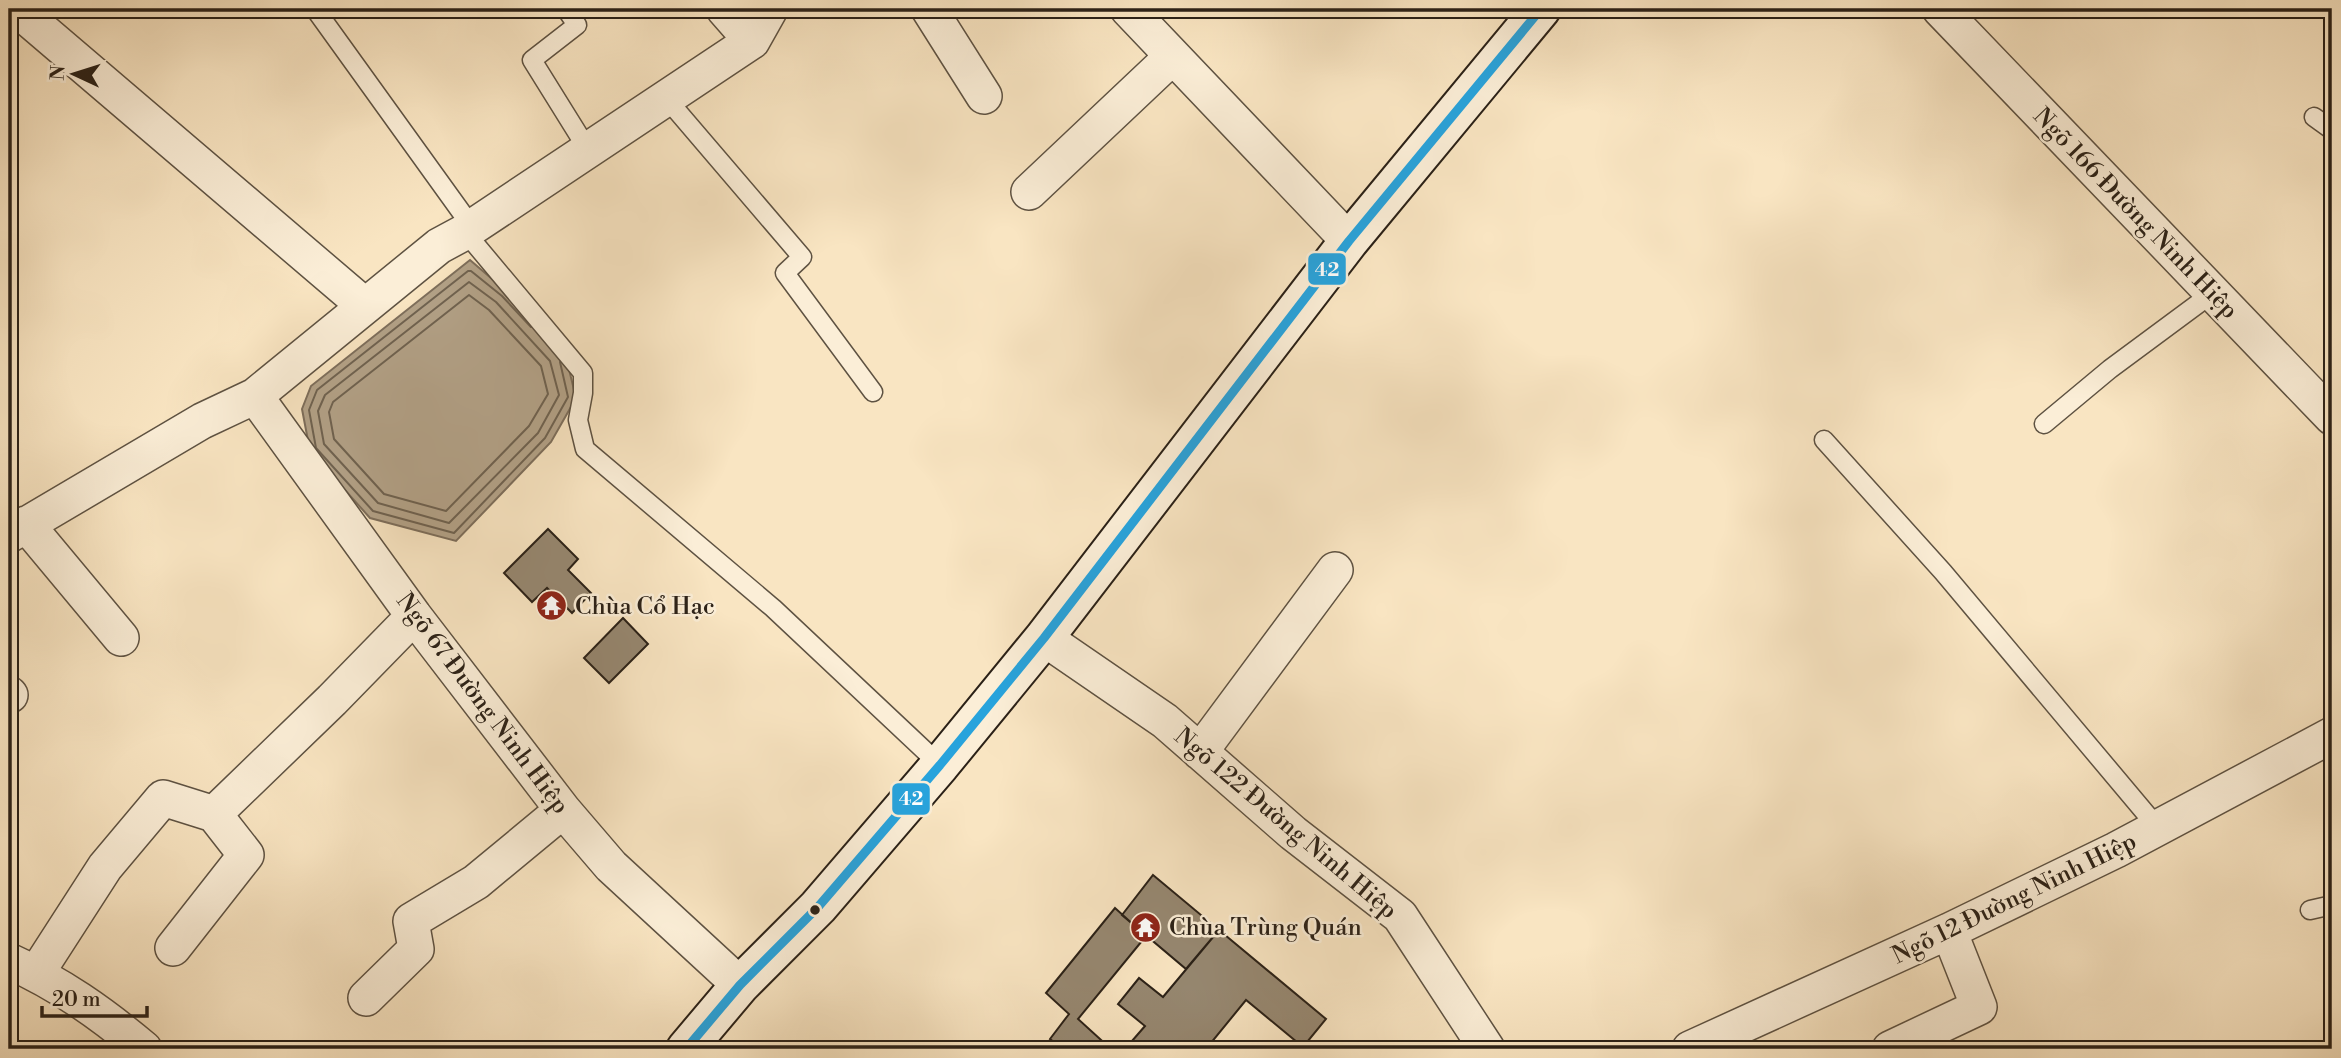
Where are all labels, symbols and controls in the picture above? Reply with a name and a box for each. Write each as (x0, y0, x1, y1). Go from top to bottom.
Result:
north arrow (38, 38, 108, 108)
text: N (46, 65, 71, 81)
street label: Ngõ 166 Đường Ninh Hiệp (2026, 102, 2244, 326)
line badge: 42 (1307, 252, 1347, 286)
text: 42 (1315, 258, 1339, 282)
street label: Ngõ 67 Đường Ninh Hiệp (389, 587, 575, 820)
temple icon: Chùa Cổ Hạc (535, 589, 569, 623)
place label: Chùa Cổ Hạc (575, 592, 715, 622)
street label: Ngõ 122 Đường Ninh Hiệp (1168, 722, 1403, 926)
line badge: 42 (891, 782, 931, 816)
text: 42 (899, 787, 923, 811)
street label: Ngõ 12 Đường Ninh Hiệp (1887, 827, 2142, 971)
unlabelled marker (808, 903, 822, 917)
temple icon: Chùa Trùng Quán (1129, 910, 1163, 944)
place label: Chùa Trùng Quán (1169, 913, 1362, 943)
scale bar (42, 974, 147, 1018)
text: 20 m (52, 987, 101, 1013)

